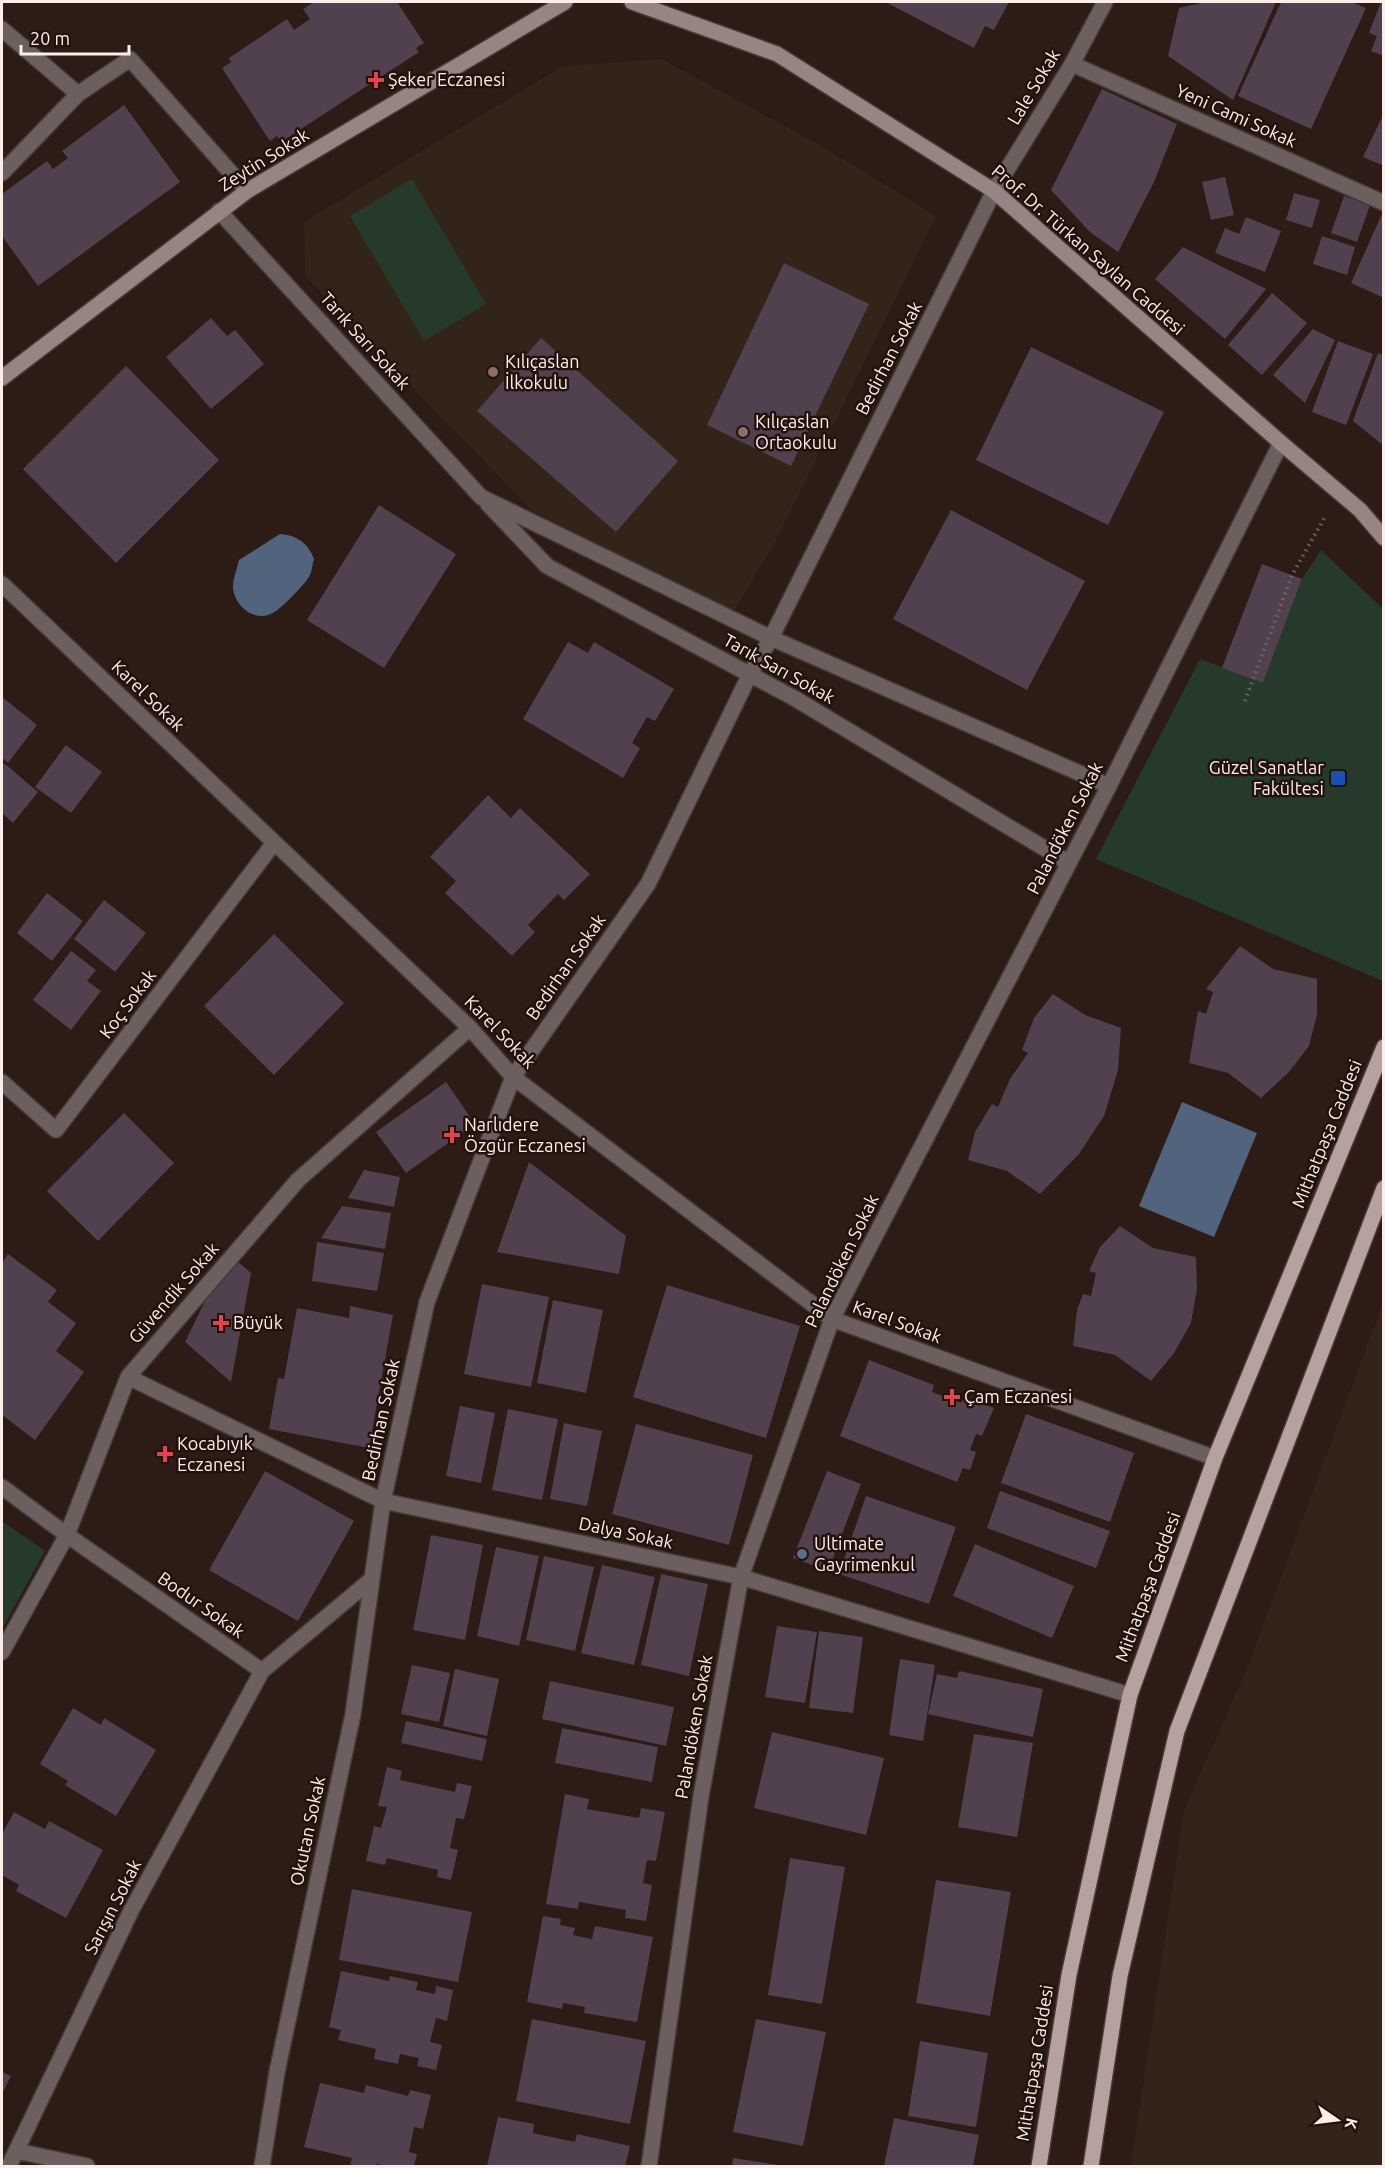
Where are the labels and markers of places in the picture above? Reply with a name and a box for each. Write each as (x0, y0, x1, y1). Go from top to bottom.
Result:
place label: Şeker Eczanesi (388, 69, 505, 89)
marker: Şeker Eczanesi (369, 73, 383, 87)
place label: Kılıçaslan İlkokulu (505, 351, 579, 392)
marker: Kılıçaslan İlkokulu (486, 365, 500, 379)
place label: Kılıçaslan Ortaokulu (755, 411, 837, 452)
marker: Kılıçaslan Ortaokulu (736, 425, 750, 439)
place label: Güzel Sanatlar Fakültesi (1209, 757, 1324, 798)
marker: Güzel Sanatlar Fakültesi (1329, 769, 1347, 787)
place label: Narlıdere Özgür Eczanesi (464, 1114, 586, 1155)
marker: Narlıdere Özgür Eczanesi (445, 1128, 459, 1142)
place label: Büyük (233, 1312, 283, 1332)
marker: Büyük (214, 1316, 228, 1330)
place label: Çam Eczanesi (964, 1386, 1072, 1406)
marker: Çam Eczanesi (945, 1390, 959, 1404)
place label: Kocabıyık Eczanesi (177, 1433, 253, 1474)
marker: Kocabıyık Eczanesi (158, 1447, 172, 1461)
place label: Ultimate Gayrimenkul (814, 1533, 915, 1574)
marker: Ultimate Gayrimenkul (795, 1547, 809, 1561)

